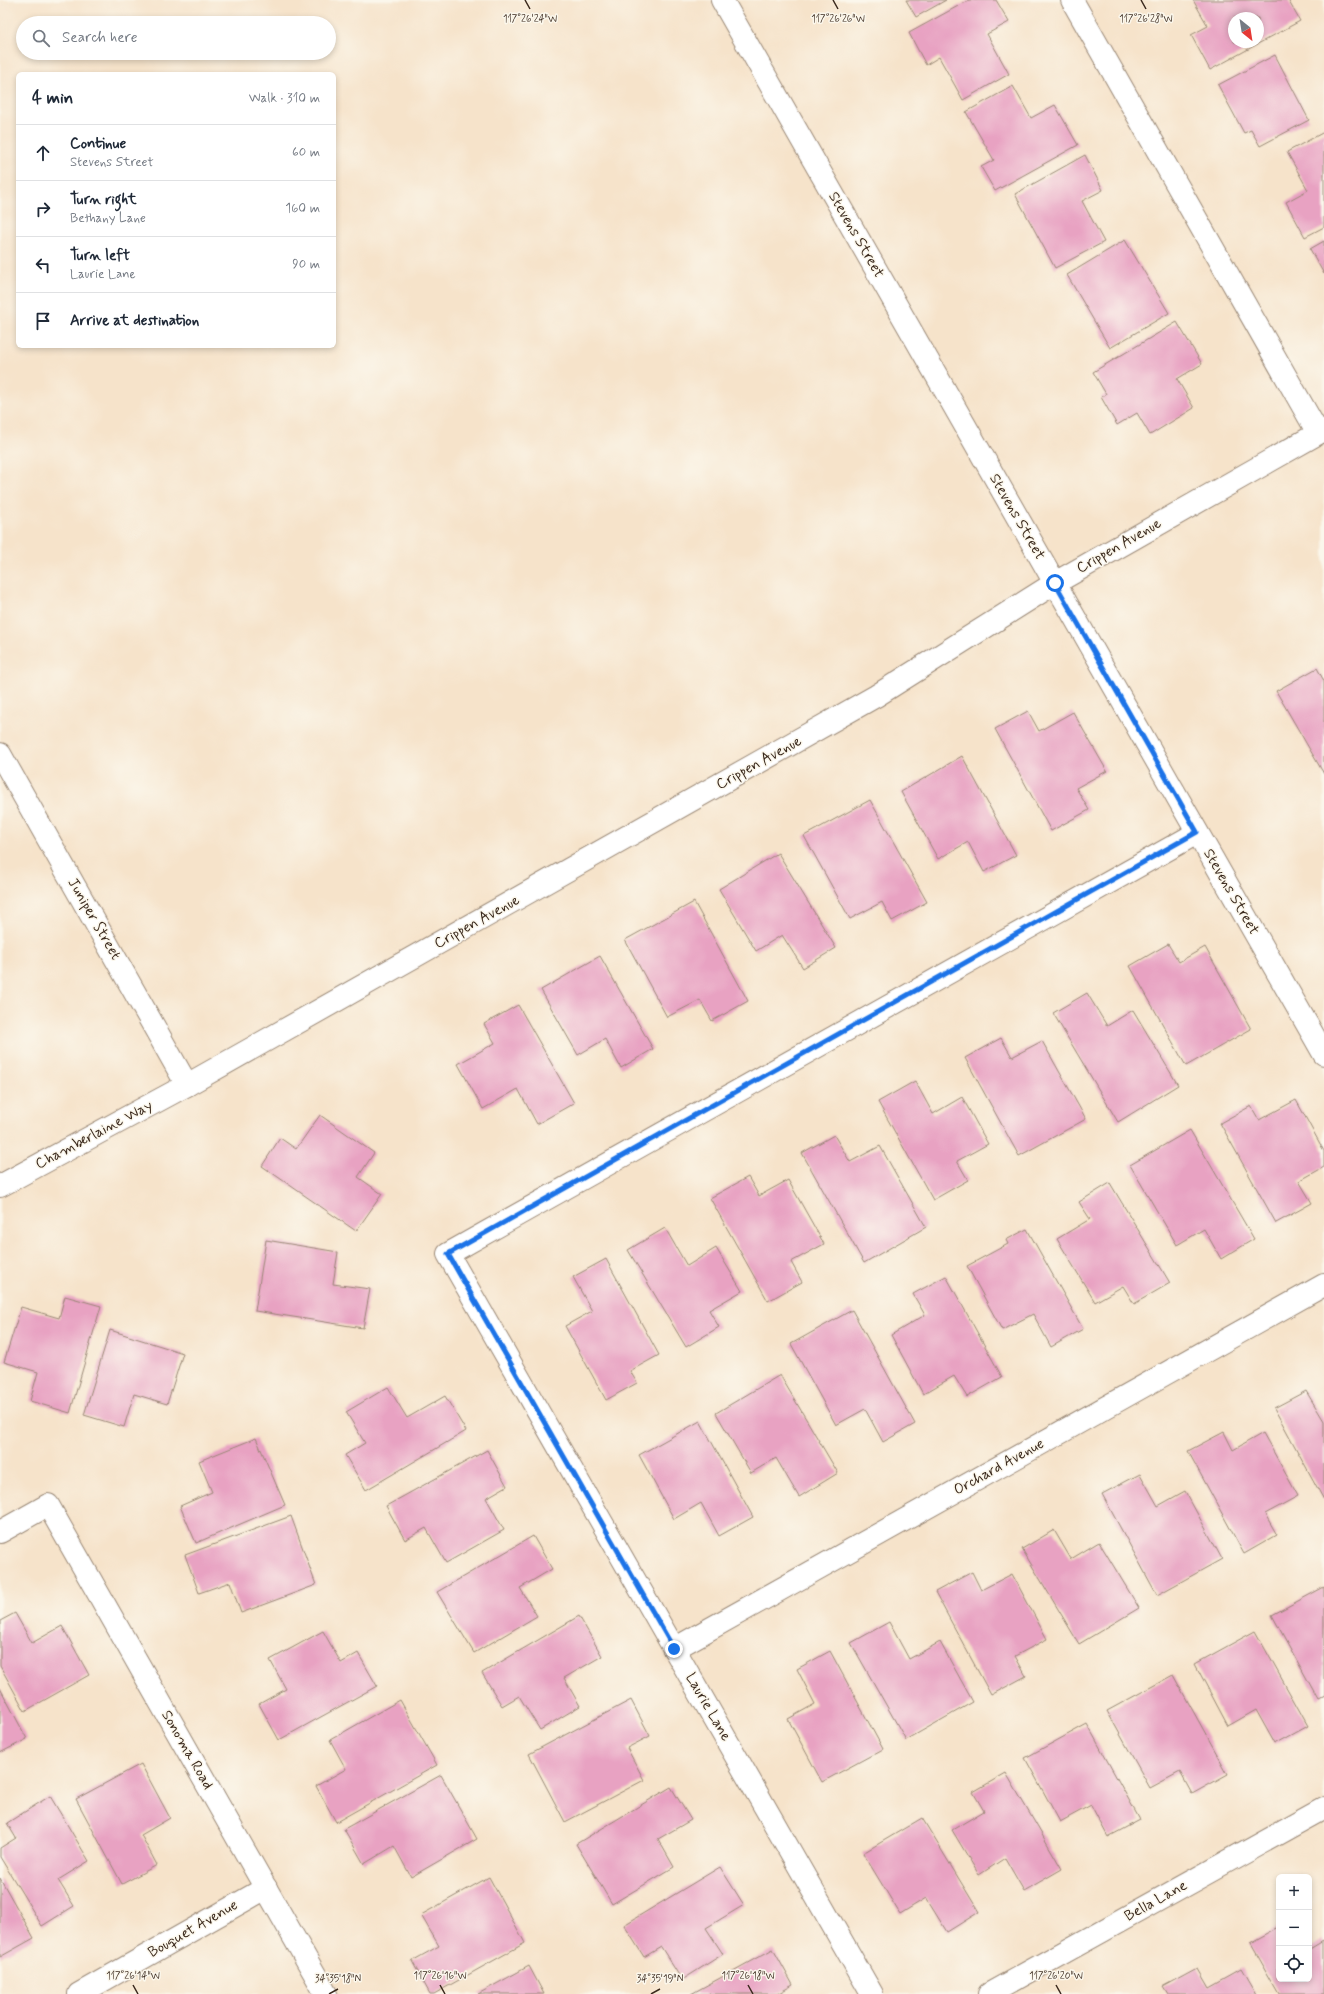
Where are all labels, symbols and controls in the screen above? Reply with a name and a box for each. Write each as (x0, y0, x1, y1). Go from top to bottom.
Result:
text: 117°26'24"W (503, 12, 557, 26)
text: 117°26'26"W (811, 12, 865, 26)
text: 117°26'28"W (1119, 12, 1173, 26)
north arrow (1228, 12, 1264, 48)
search box (16, 16, 336, 60)
icon: search (30, 27, 52, 49)
text: Search here (62, 28, 138, 48)
text: 4 min (32, 87, 73, 109)
text: Walk · 310 m (249, 90, 320, 107)
text: Continue (70, 134, 126, 154)
icon: ahead (32, 142, 54, 164)
text: 60 m (292, 144, 320, 161)
text: Stevens Street (70, 154, 154, 171)
street label: Stevens Street (823, 188, 889, 282)
text: Turn right (70, 190, 137, 210)
icon: right (32, 198, 54, 220)
text: 160 m (285, 200, 320, 217)
text: Bethany Lane (70, 210, 146, 227)
text: Turn left (70, 246, 130, 266)
icon: left (32, 254, 54, 276)
text: 90 m (292, 256, 320, 273)
text: Laurie Lane (70, 266, 136, 283)
icon: arrive (32, 310, 54, 332)
text: Arrive at destination (70, 311, 199, 331)
street label: Stevens Street (984, 470, 1050, 564)
street label: Crippen Avenue (1073, 514, 1165, 578)
route start (1046, 574, 1064, 592)
street label: Crippen Avenue (713, 731, 805, 795)
street label: Stevens Street (1198, 845, 1264, 939)
street label: Juniper Street (62, 874, 126, 964)
street label: Crippen Avenue (431, 890, 523, 954)
street label: Chamberlaine Way (32, 1095, 156, 1174)
street label: Orchard Avenue (950, 1434, 1048, 1500)
route end (665, 1640, 683, 1658)
street label: Laurie Lane (680, 1669, 736, 1745)
street label: Sonoma Road (156, 1707, 218, 1793)
map controls (1276, 1874, 1312, 1982)
button: + (1276, 1874, 1312, 1910)
street label: Bella Lane (1121, 1876, 1191, 1926)
street label: Bouquet Avenue (144, 1895, 242, 1963)
button: − (1276, 1910, 1312, 1946)
button: locate (1276, 1946, 1312, 1982)
text: 117°26'14"W (106, 1969, 160, 1983)
text: 117°26'16"W (414, 1969, 467, 1983)
text: 117°26'18"W (722, 1969, 774, 1983)
text: 117°26'20"W (1029, 1969, 1083, 1983)
text: 34°35'18"N (315, 1972, 361, 1986)
text: 34°35'19"N (637, 1972, 684, 1986)

